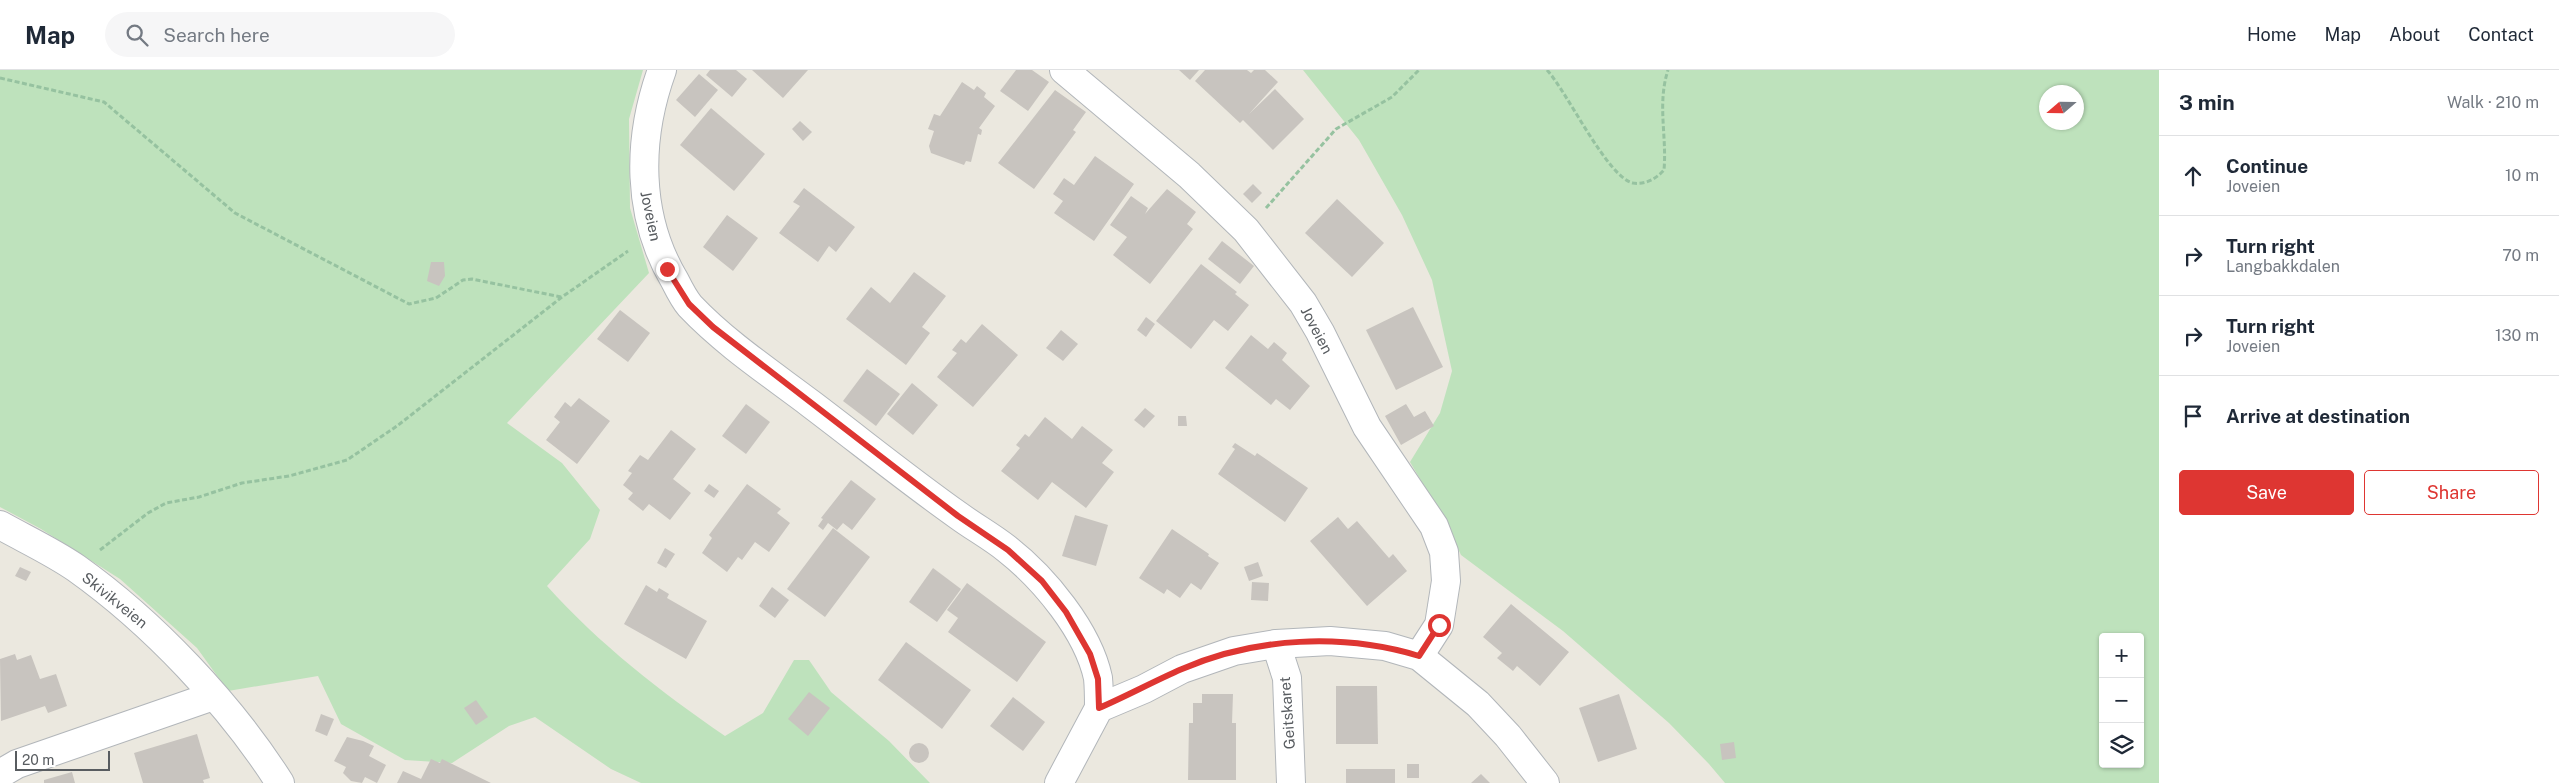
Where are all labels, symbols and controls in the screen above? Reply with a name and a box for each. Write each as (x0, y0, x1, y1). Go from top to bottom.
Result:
search box (105, 12, 455, 57)
text: Map (25, 21, 75, 49)
icon: search (123, 21, 151, 49)
text: Search here (163, 24, 270, 46)
text: Home (2247, 24, 2297, 45)
text: Map (2325, 24, 2361, 45)
text: About (2389, 24, 2440, 45)
text: Contact (2468, 24, 2534, 45)
north arrow (2039, 85, 2084, 130)
text: 3 min (2179, 90, 2235, 115)
text: Walk · 210 m (2447, 93, 2539, 112)
text: Continue (2226, 155, 2308, 177)
icon: ahead (2179, 162, 2207, 190)
text: 10 m (2505, 166, 2539, 185)
text: Joveien (2226, 177, 2280, 196)
street label: Joveien (637, 189, 665, 243)
text: Turn right (2226, 235, 2315, 257)
icon: right (2179, 242, 2207, 270)
text: 70 m (2502, 246, 2539, 265)
text: Langbakkdalen (2226, 257, 2340, 276)
route end (656, 258, 679, 281)
street label: Joveien (1298, 304, 1336, 356)
text: Turn right (2226, 315, 2315, 337)
icon: right (2179, 322, 2207, 350)
text: 130 m (2495, 326, 2539, 345)
text: Joveien (2226, 337, 2280, 356)
icon: arrive (2179, 402, 2207, 430)
text: Arrive at destination (2226, 405, 2410, 427)
button: Save (2179, 470, 2354, 515)
button: Share (2364, 470, 2539, 515)
street label: Skivikveien (79, 569, 151, 631)
route start (1428, 614, 1451, 637)
map controls (2099, 633, 2144, 768)
button: + (2099, 633, 2144, 678)
street label: Geitskaret (1276, 676, 1298, 750)
button: − (2099, 678, 2144, 723)
button: layers (2099, 723, 2144, 768)
scale bar (15, 748, 110, 771)
text: 20 m (22, 752, 54, 768)

